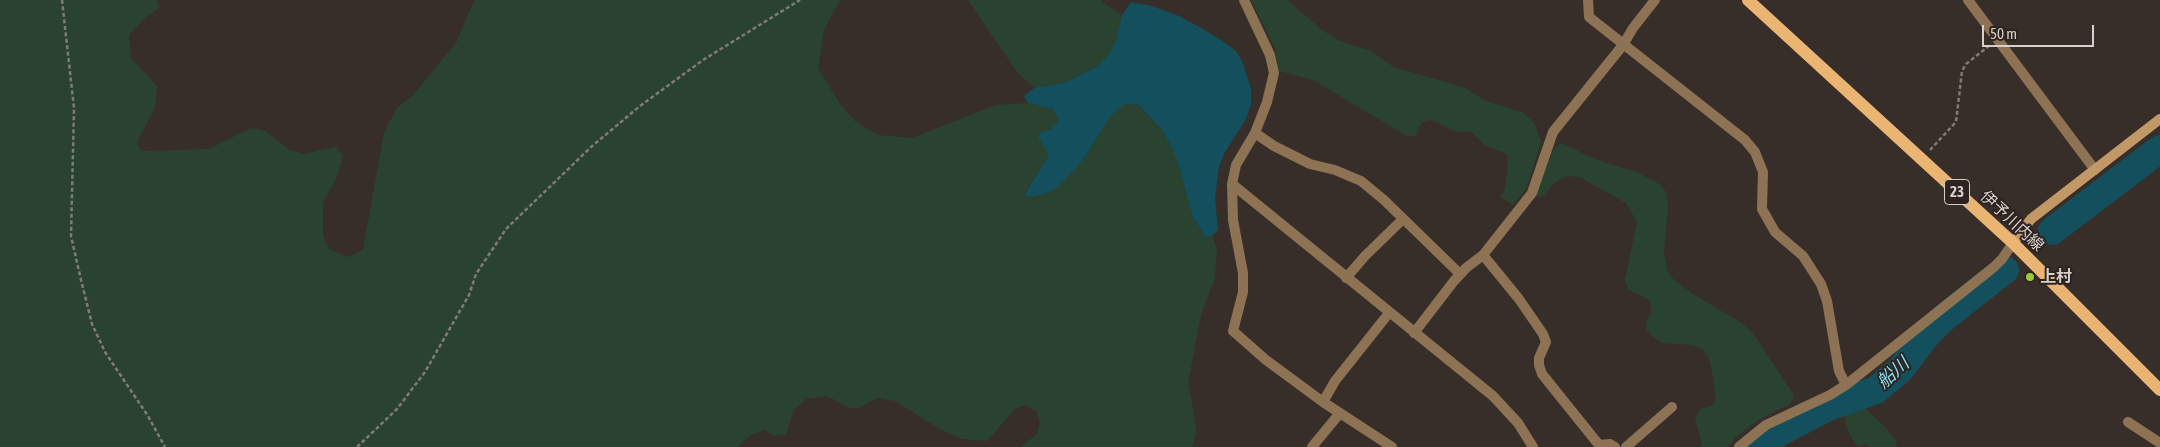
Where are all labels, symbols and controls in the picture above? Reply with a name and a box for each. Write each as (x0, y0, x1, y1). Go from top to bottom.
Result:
scale bar (1985, 15, 2098, 47)
text: 50 m (1990, 25, 2017, 42)
road number: 23 (1944, 180, 1970, 204)
street label: 伊予川内線 (1976, 187, 2048, 255)
place label: 上村 (2040, 267, 2072, 287)
marker: 上村 (2024, 271, 2036, 283)
water label: 船川 (1872, 353, 1914, 393)

